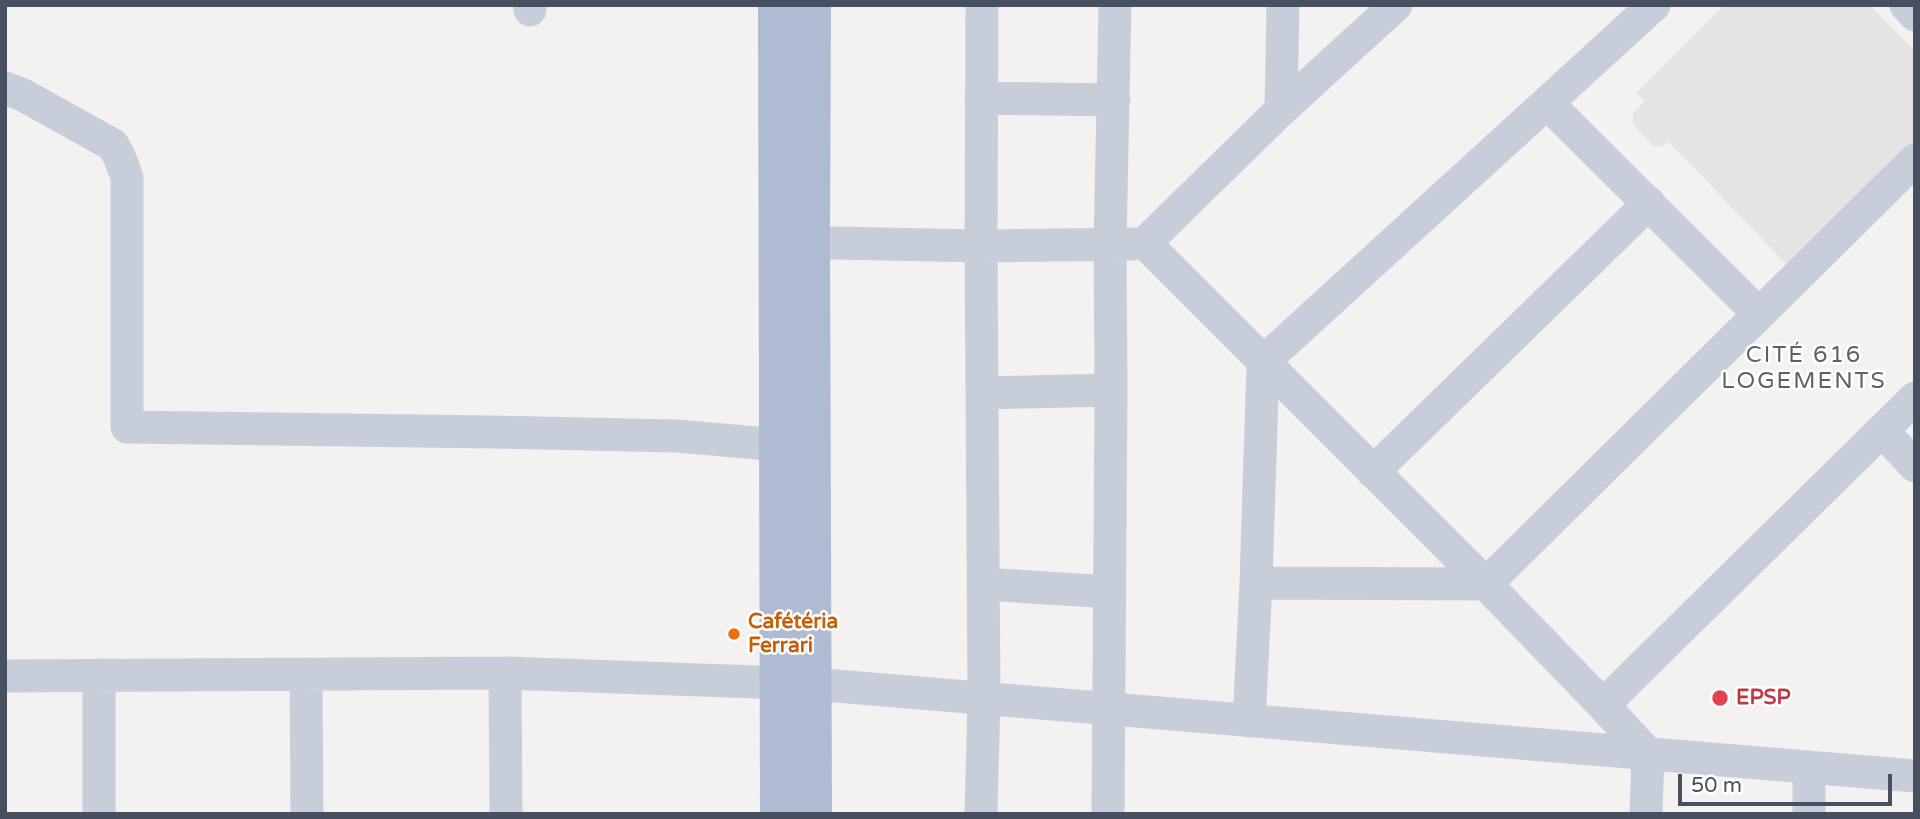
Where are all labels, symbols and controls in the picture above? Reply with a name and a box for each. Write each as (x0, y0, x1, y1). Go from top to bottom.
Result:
district label: CITÉ 616 LOGEMENTS (1722, 342, 1886, 396)
place label: Cafétéria Ferrari (748, 609, 838, 659)
marker: Cafétéria Ferrari (726, 626, 742, 642)
place label: EPSP (1736, 685, 1791, 711)
marker: EPSP (1710, 688, 1730, 708)
scale bar (1682, 760, 1896, 804)
text: 50 m (1691, 773, 1742, 798)

